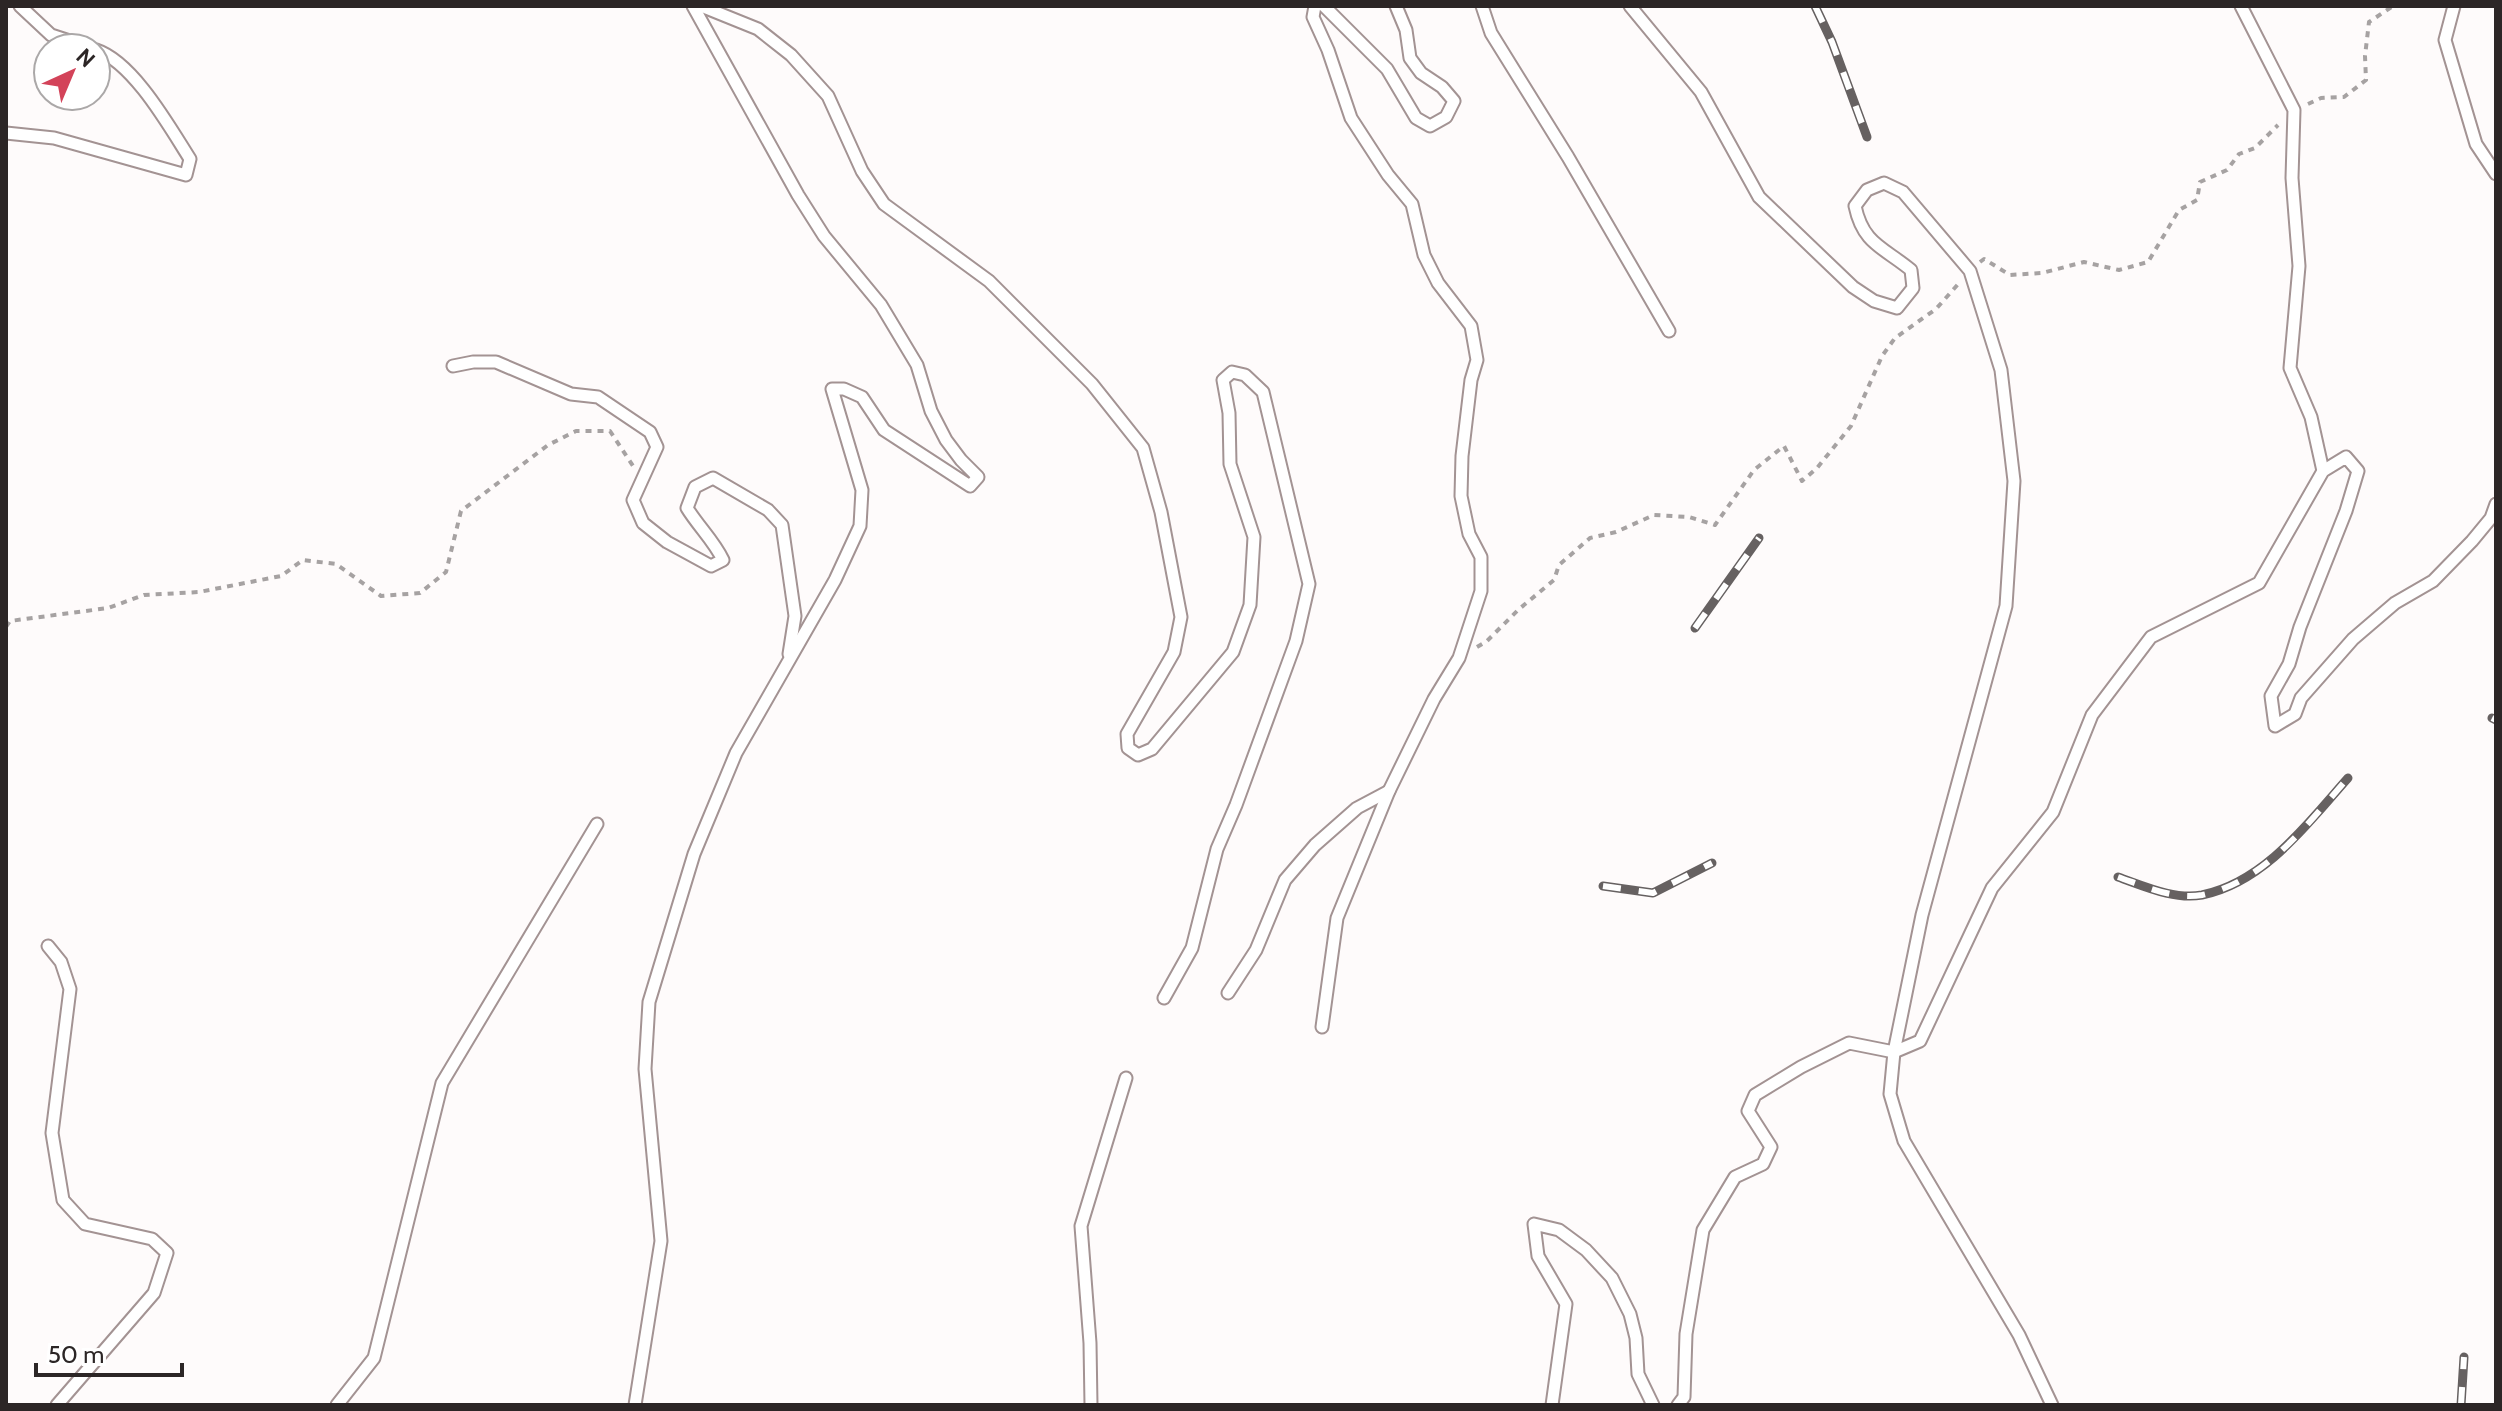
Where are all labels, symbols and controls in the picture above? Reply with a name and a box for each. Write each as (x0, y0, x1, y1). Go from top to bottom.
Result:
north arrow (32, 32, 112, 112)
text: N (71, 43, 101, 73)
scale bar (36, 1327, 182, 1377)
text: 50 m (48, 1340, 104, 1369)

